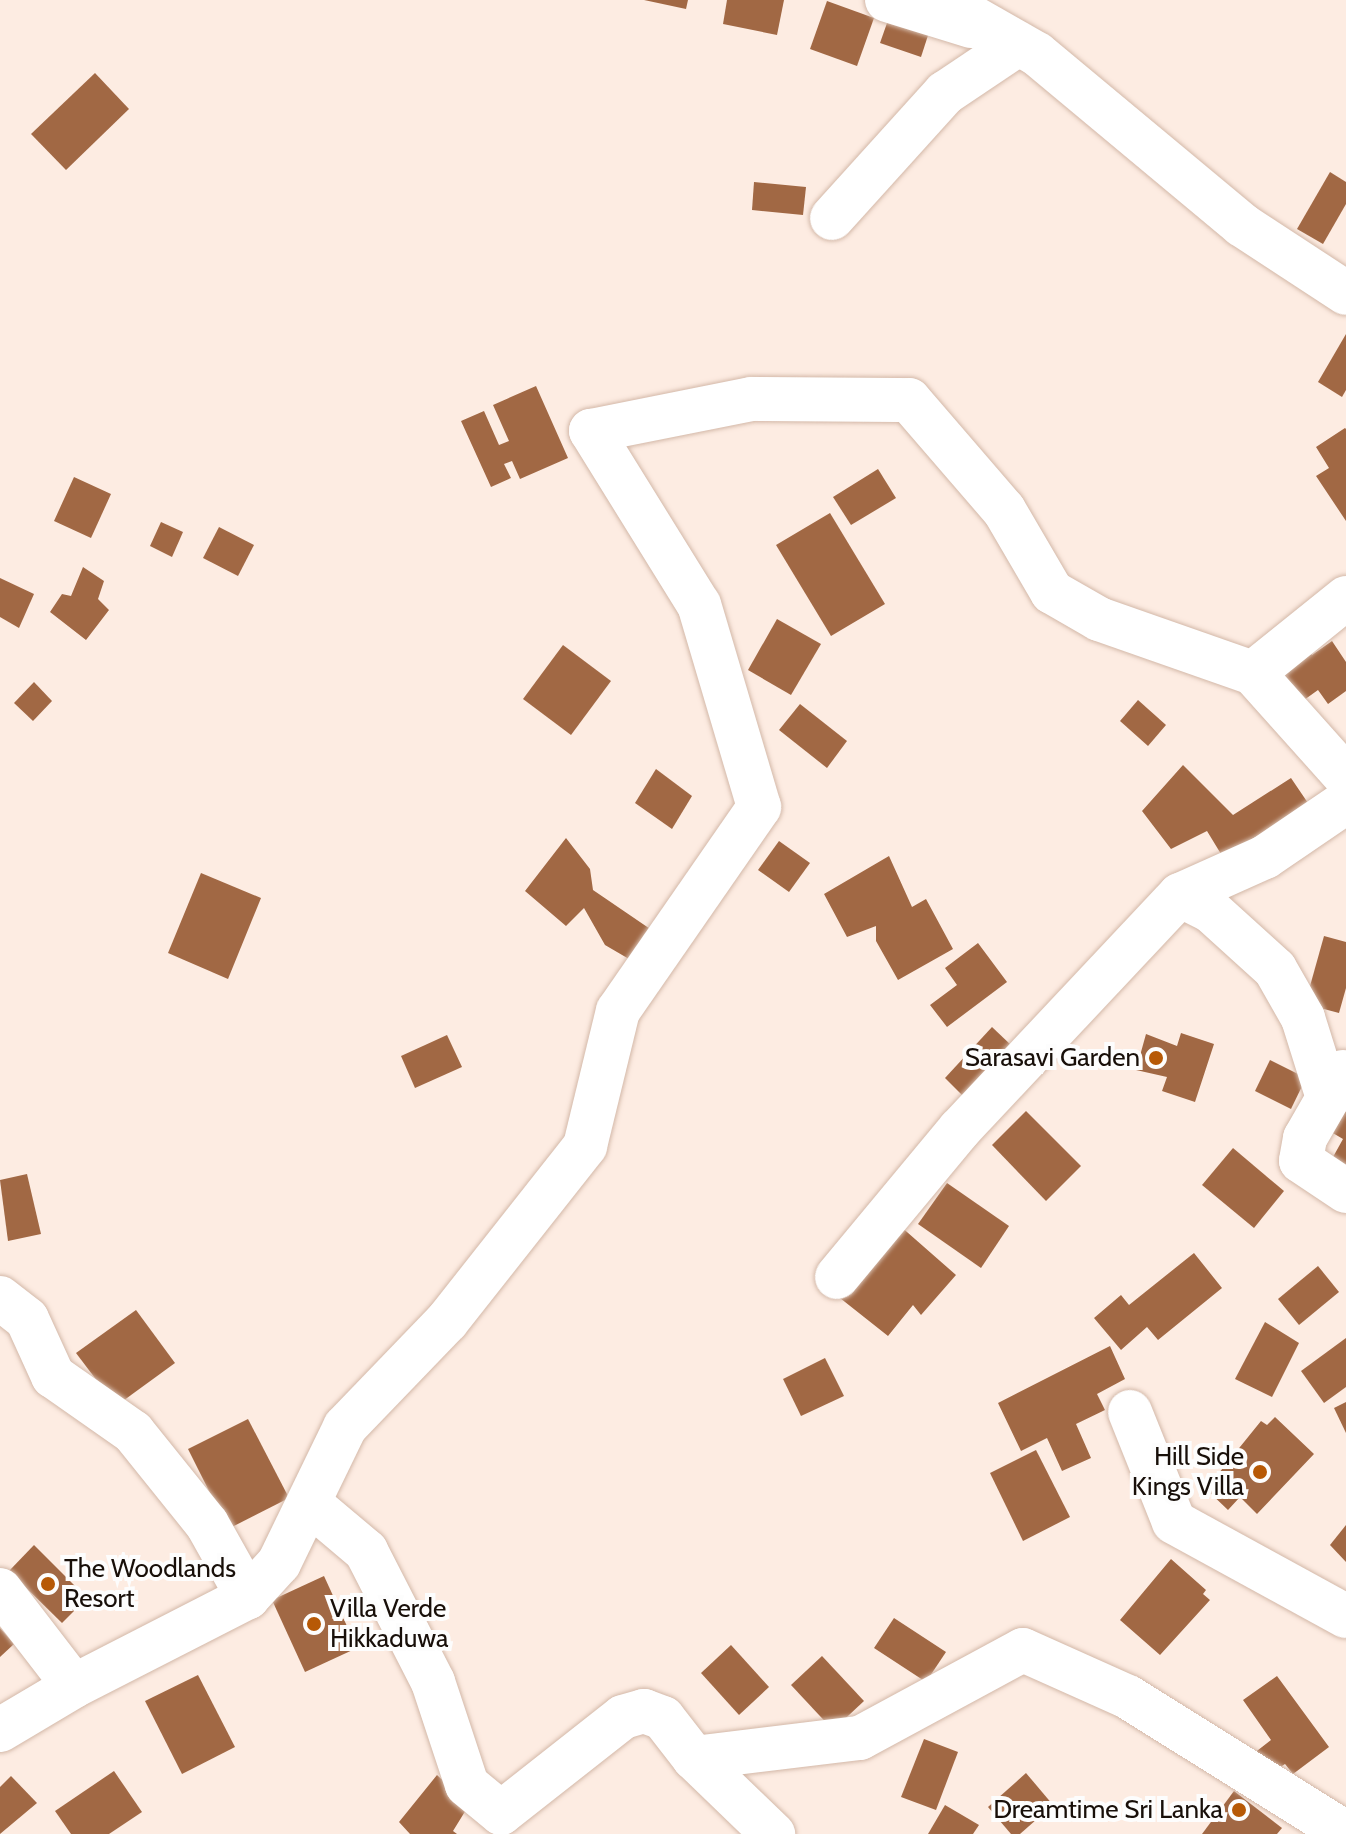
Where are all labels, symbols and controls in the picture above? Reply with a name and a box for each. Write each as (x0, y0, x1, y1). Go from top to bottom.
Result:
place label: Sarasavi Garden (965, 1042, 1140, 1074)
marker: Sarasavi Garden (1147, 1049, 1165, 1067)
place label: Hill Side Kings Villa (1132, 1441, 1244, 1502)
marker: Hill Side Kings Villa (1251, 1463, 1269, 1481)
place label: The Woodlands Resort (64, 1553, 236, 1614)
marker: The Woodlands Resort (39, 1575, 57, 1593)
place label: Villa Verde Hikkaduwa (330, 1593, 449, 1654)
marker: Villa Verde Hikkaduwa (305, 1615, 323, 1633)
place label: Dreamtime Sri Lanka (993, 1794, 1223, 1826)
marker: Dreamtime Sri Lanka (1230, 1801, 1248, 1819)

